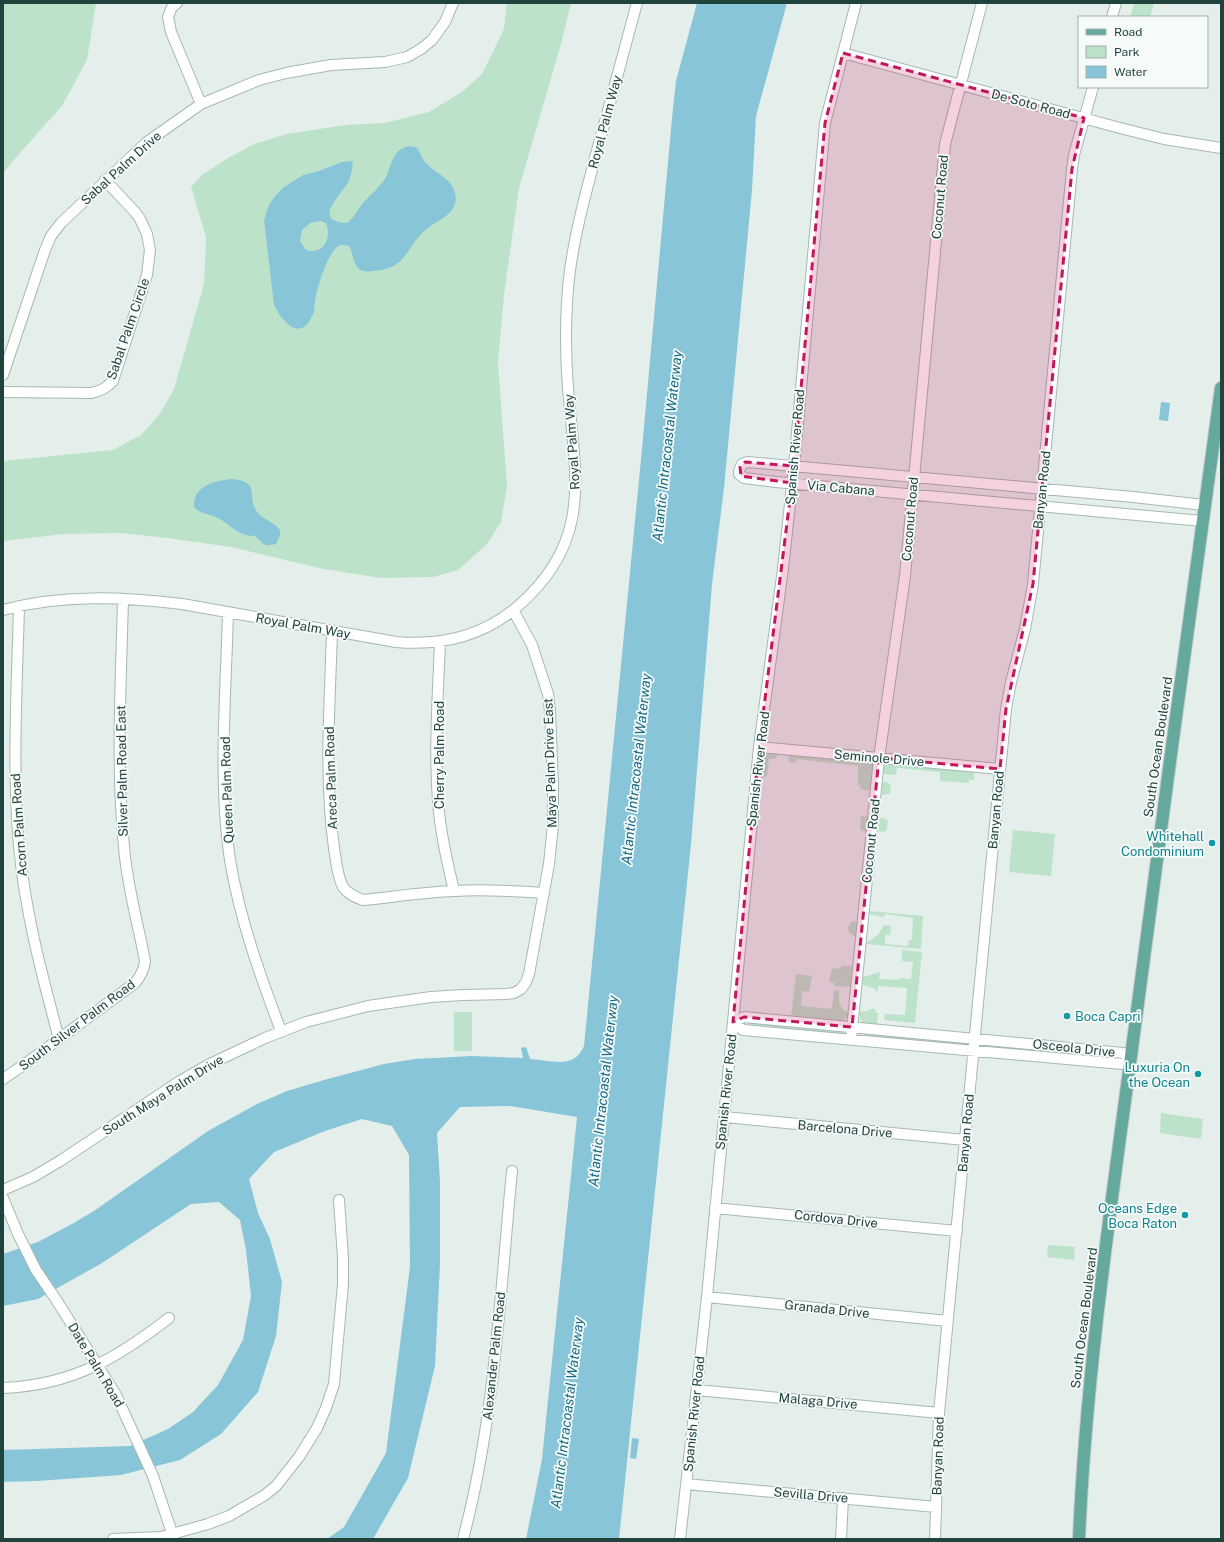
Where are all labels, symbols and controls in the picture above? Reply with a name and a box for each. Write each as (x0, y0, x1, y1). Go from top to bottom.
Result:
legend (1078, 16, 1208, 88)
text: Road (1114, 25, 1142, 39)
text: Park (1114, 45, 1140, 59)
text: Water (1114, 65, 1148, 79)
street label: Royal Palm Way (585, 74, 625, 170)
street label: De Soto Road (990, 86, 1072, 122)
street label: Sabal Palm Drive (78, 128, 164, 208)
street label: Coconut Road (929, 154, 951, 240)
street label: Sabal Palm Circle (104, 276, 152, 382)
water label: Atlantic Intracoastal Waterway (649, 349, 685, 542)
street label: Spanish River Road (782, 388, 808, 506)
street label: Royal Palm Way (561, 394, 583, 490)
street label: Banyan Road (1030, 450, 1054, 530)
street label: Coconut Road (899, 476, 921, 562)
street label: Via Cabana (807, 478, 875, 498)
street label: Royal Palm Way (254, 610, 352, 642)
water label: Atlantic Intracoastal Waterway (618, 672, 654, 865)
street label: South Ocean Boulevard (1141, 676, 1175, 818)
street label: Maya Palm Drive East (540, 698, 560, 828)
street label: Cherry Palm Road (432, 701, 447, 809)
street label: Silver Palm Road East (113, 705, 131, 837)
street label: Spanish River Road (743, 710, 773, 828)
street label: Areca Palm Road (322, 726, 340, 830)
street label: Queen Palm Road (218, 736, 236, 844)
street label: Seminole Drive (833, 747, 925, 769)
street label: Banyan Road (985, 770, 1007, 850)
street label: Acorn Palm Road (8, 773, 30, 877)
street label: Coconut Road (859, 798, 883, 884)
place label: Whitehall Condominium (1121, 829, 1204, 859)
marker: Whitehall Condominium (1207, 838, 1217, 848)
street label: South Silver Palm Road (16, 976, 138, 1074)
water label: Atlantic Intracoastal Waterway (585, 994, 621, 1187)
place label: Boca Capri (1075, 1009, 1141, 1024)
marker: Boca Capri (1062, 1011, 1072, 1021)
street label: Spanish River Road (712, 1033, 740, 1151)
street label: Osceola Drive (1032, 1036, 1116, 1060)
street label: South Maya Palm Drive (100, 1052, 226, 1138)
place label: Luxuria On the Ocean (1124, 1060, 1190, 1090)
marker: Luxuria On the Ocean (1193, 1069, 1203, 1079)
street label: Banyan Road (955, 1093, 977, 1173)
street label: Barcelona Drive (797, 1117, 893, 1141)
place label: Oceans Edge Boca Raton (1098, 1201, 1177, 1231)
street label: Cordova Drive (793, 1207, 879, 1231)
marker: Oceans Edge Boca Raton (1180, 1210, 1190, 1220)
street label: South Ocean Boulevard (1068, 1247, 1100, 1389)
street label: Alexander Palm Road (480, 1291, 508, 1421)
street label: Granada Drive (784, 1297, 870, 1321)
water label: Atlantic Intracoastal Waterway (547, 1316, 587, 1509)
street label: Date Palm Road (65, 1320, 127, 1410)
street label: Spanish River Road (680, 1355, 708, 1473)
street label: Malaga Drive (778, 1390, 858, 1412)
street label: Banyan Road (929, 1416, 947, 1496)
street label: Sevilla Drive (773, 1484, 849, 1506)

